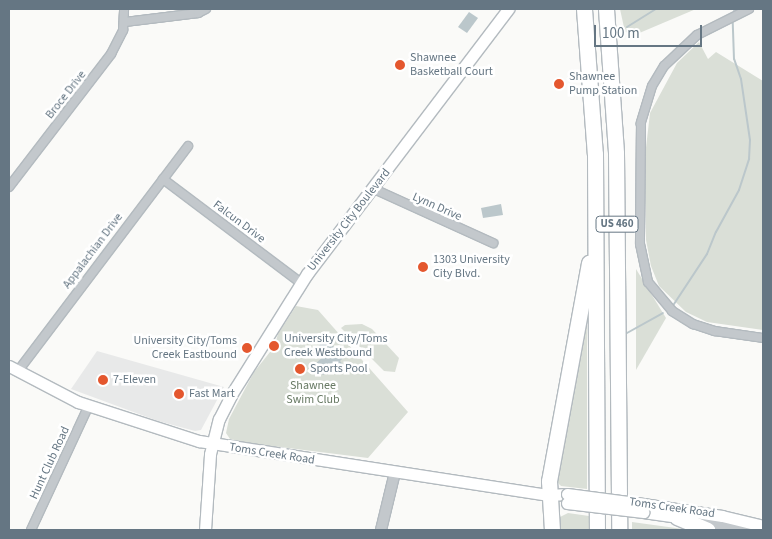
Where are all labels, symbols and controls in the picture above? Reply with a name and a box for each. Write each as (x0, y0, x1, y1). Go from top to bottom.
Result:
scale bar (597, 15, 704, 47)
text: 100 m (602, 23, 640, 44)
place label: Shawnee Basketball Court (410, 51, 493, 79)
marker: Shawnee Basketball Court (394, 59, 406, 71)
street label: Broce Drive (43, 68, 89, 122)
place label: Shawnee Pump Station (569, 70, 637, 98)
marker: Shawnee Pump Station (553, 78, 565, 90)
street label: University City Boulevard (305, 166, 393, 274)
street label: Lynn Drive (410, 190, 464, 224)
street label: Falcun Drive (210, 198, 268, 246)
street label: Appalachian Drive (60, 210, 126, 292)
road number: US 460 (594, 215, 640, 232)
place label: 1303 University City Blvd. (433, 253, 510, 281)
marker: 1303 University City Blvd. (417, 261, 429, 273)
place label: University City/Toms Creek Westbound (284, 332, 388, 360)
place label: University City/Toms Creek Eastbound (133, 334, 237, 362)
marker: University City/Toms Creek Westbound (268, 340, 280, 352)
marker: University City/Toms Creek Eastbound (241, 342, 253, 354)
place label: Sports Pool (310, 362, 368, 376)
marker: Sports Pool (294, 363, 306, 375)
place label: 7-Eleven (113, 373, 156, 387)
marker: 7-Eleven (97, 374, 109, 386)
park label: Shawnee Swim Club (286, 379, 340, 407)
place label: Fast Mart (189, 387, 235, 401)
marker: Fast Mart (173, 388, 185, 400)
street label: Hunt Club Road (27, 424, 73, 502)
street label: Toms Creek Road (228, 440, 316, 468)
street label: Toms Creek Road (628, 495, 716, 521)

